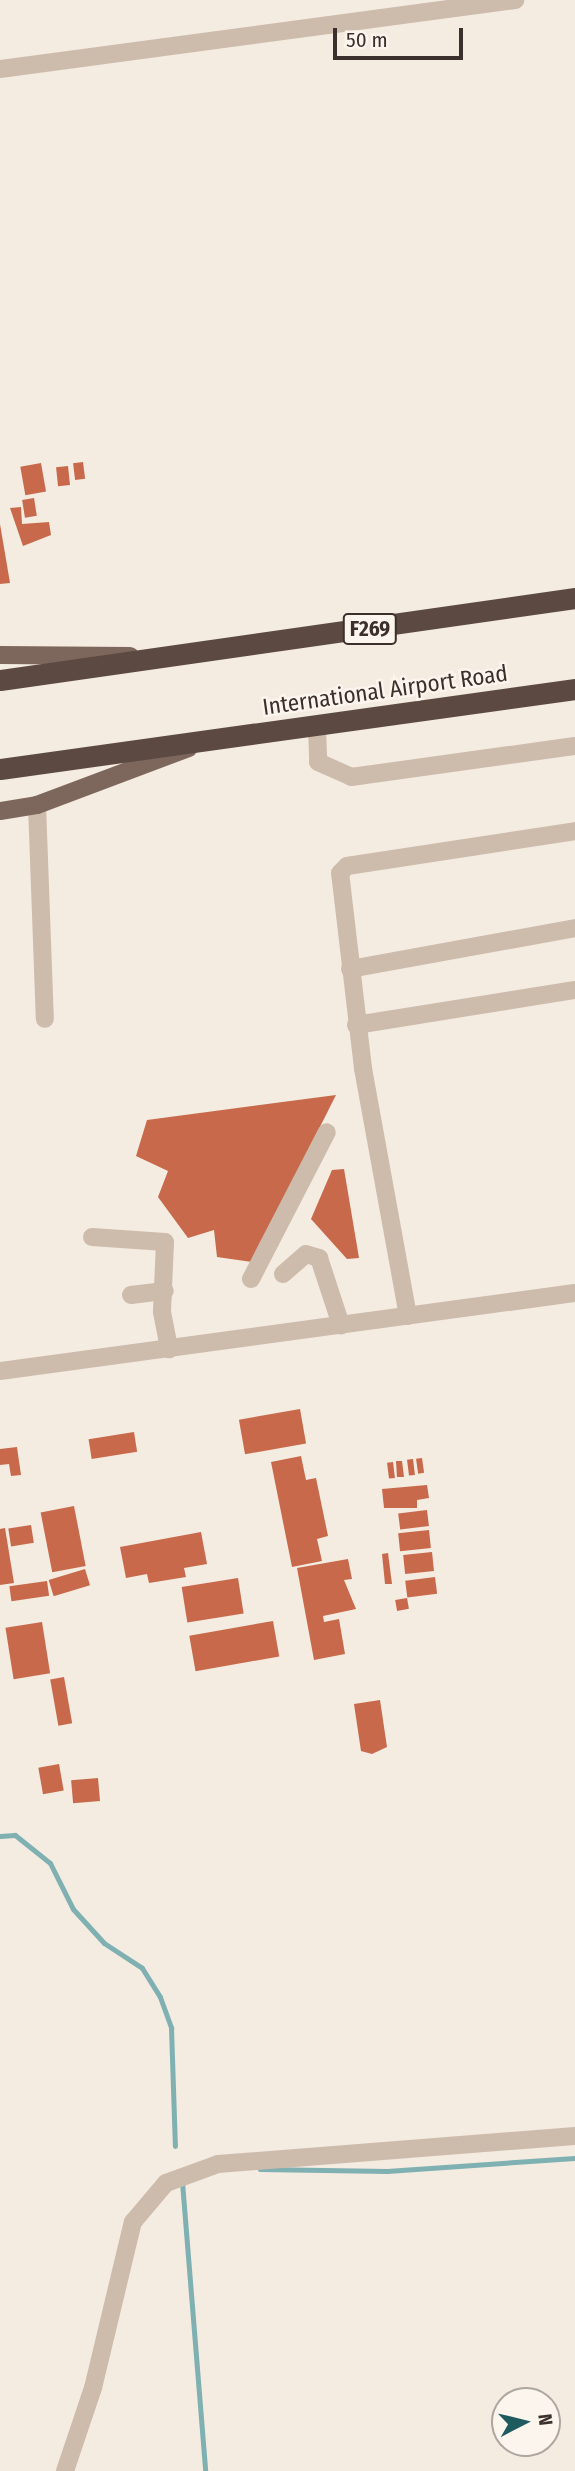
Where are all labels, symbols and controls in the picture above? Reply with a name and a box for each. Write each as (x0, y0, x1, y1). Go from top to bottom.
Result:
scale bar (337, 14, 466, 58)
text: 50 m (346, 27, 388, 53)
road number: F269 (342, 612, 398, 646)
street label: International Airport Road (261, 659, 509, 721)
north arrow (491, 2387, 561, 2457)
text: N (533, 2413, 557, 2427)

